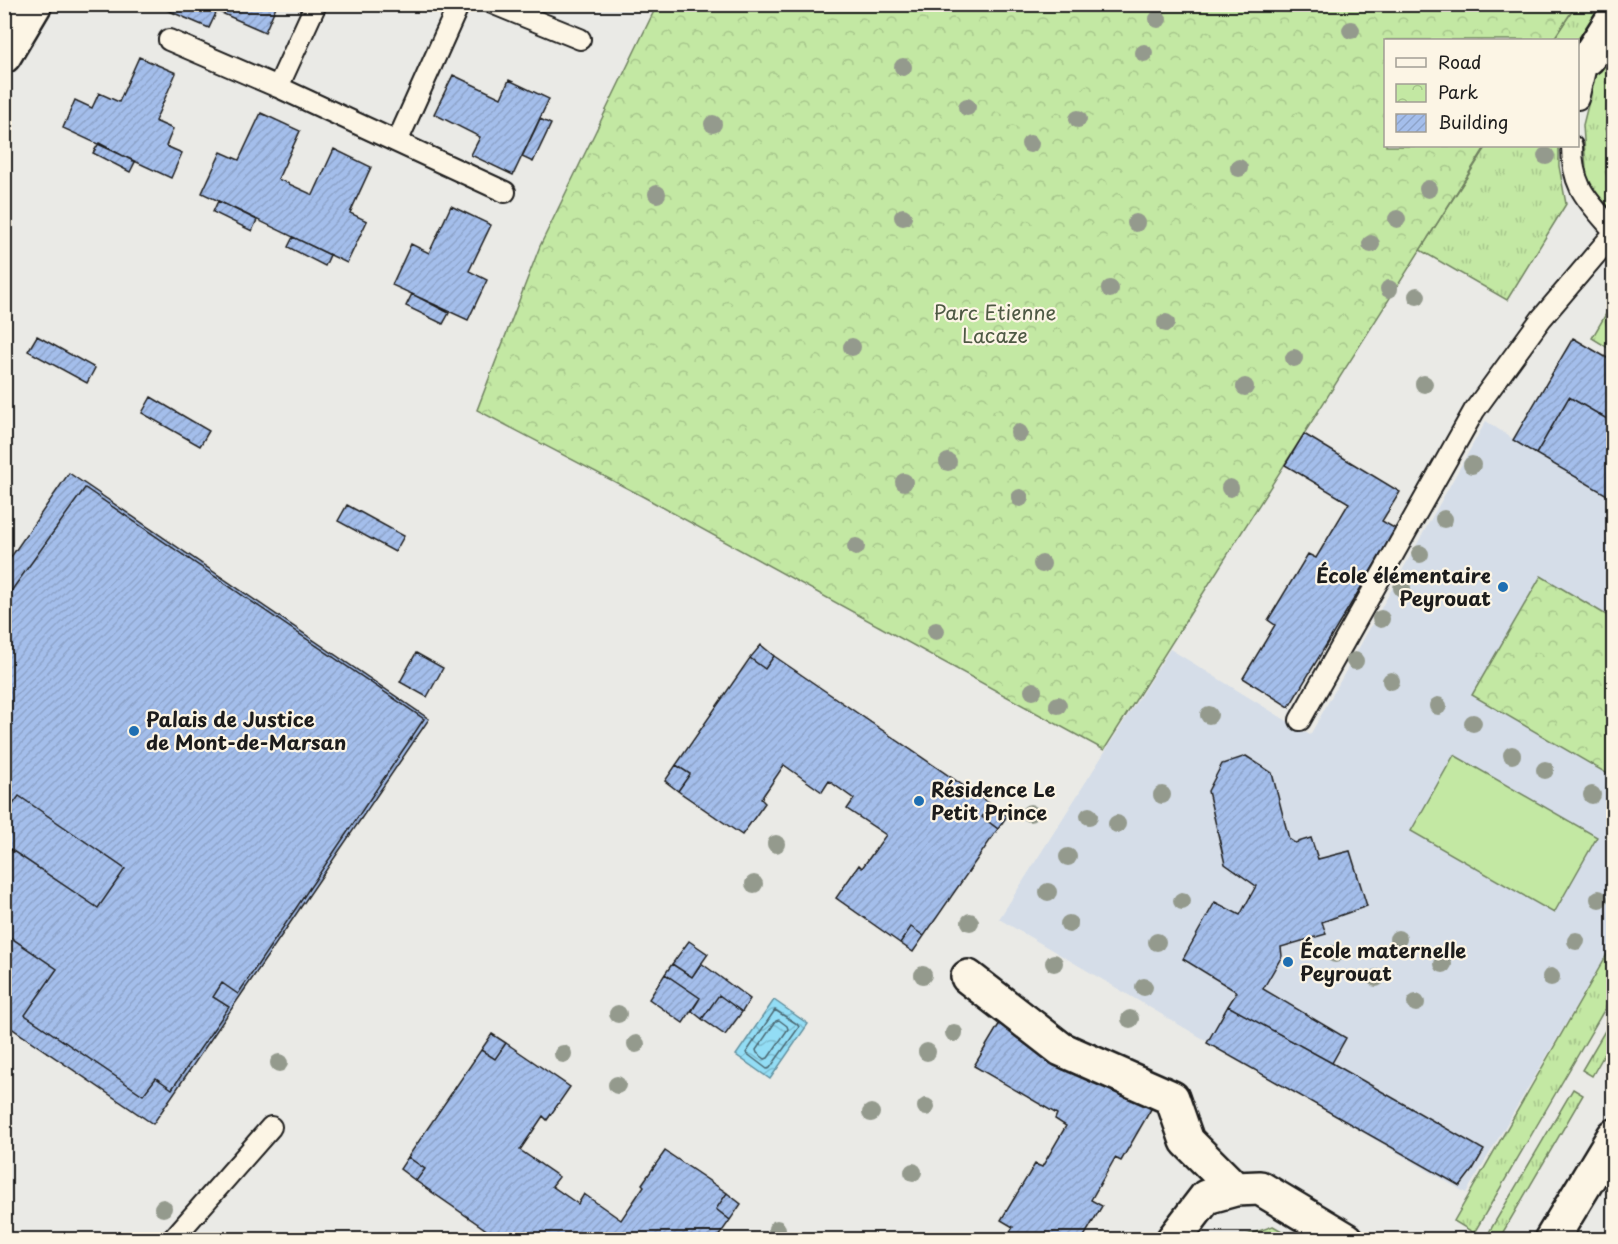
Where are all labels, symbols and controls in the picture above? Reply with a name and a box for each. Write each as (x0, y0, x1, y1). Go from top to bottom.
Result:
legend (1384, 39, 1579, 147)
text: Road (1438, 48, 1482, 75)
text: Park (1438, 78, 1478, 105)
text: Building (1438, 108, 1508, 135)
park label: Parc Etienne Lacaze (934, 297, 1057, 350)
place label: École élémentaire Peyrouat (1316, 560, 1491, 613)
marker: École élémentaire Peyrouat (1496, 580, 1510, 594)
place label: Palais de Justice de Mont-de-Marsan (146, 704, 346, 757)
marker: Palais de Justice de Mont-de-Marsan (127, 724, 141, 738)
place label: Résidence Le Petit Prince (931, 774, 1055, 827)
marker: Résidence Le Petit Prince (912, 794, 926, 808)
place label: École maternelle Peyrouat (1300, 935, 1466, 988)
marker: École maternelle Peyrouat (1281, 955, 1295, 969)

